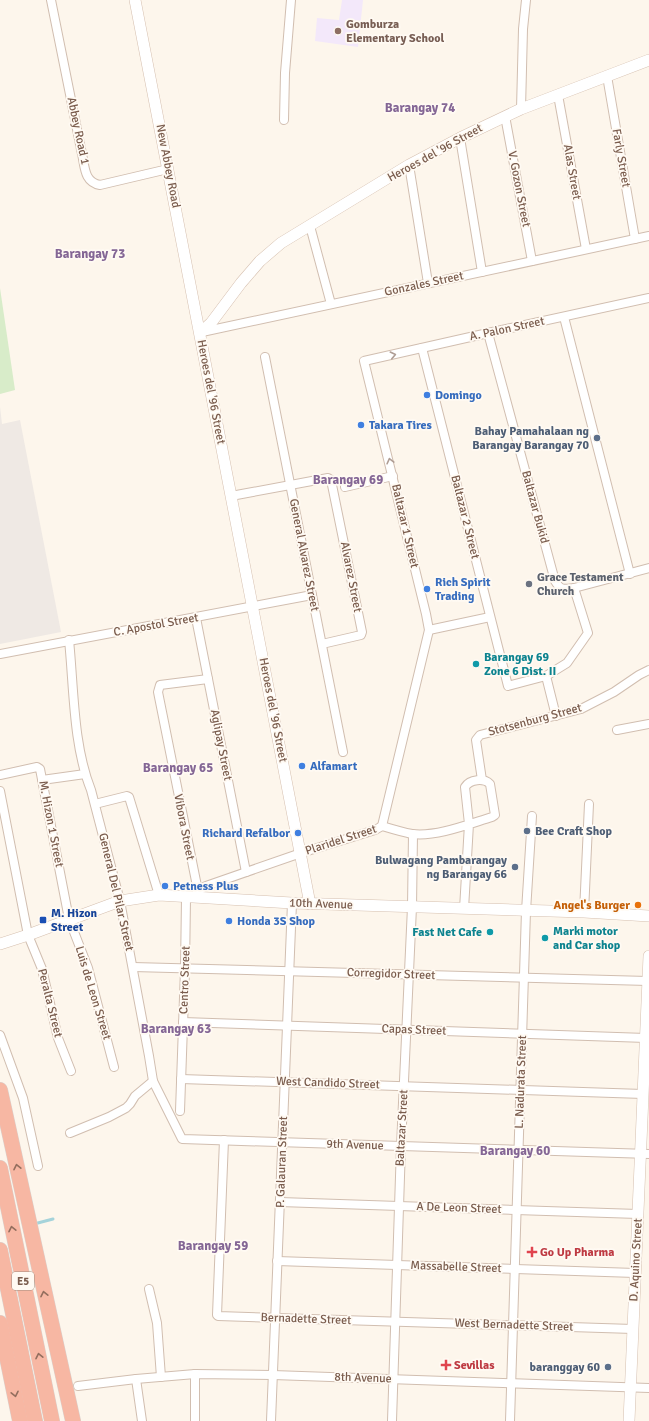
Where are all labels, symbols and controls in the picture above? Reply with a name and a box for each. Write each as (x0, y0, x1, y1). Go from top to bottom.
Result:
place label: Gomburza Elementary School (346, 17, 445, 46)
marker: Gomburza Elementary School (333, 26, 343, 36)
street label: Abbey Road 1 (64, 96, 92, 166)
district label: Barangay 74 (385, 100, 455, 116)
street label: Heroes del '96 Street (385, 121, 485, 185)
street label: New Abbey Road (153, 123, 183, 209)
street label: Farly Street (608, 128, 634, 188)
street label: Alas Street (560, 143, 584, 201)
street label: V. Gozon Street (504, 150, 534, 228)
district label: Barangay 73 (55, 246, 125, 262)
street label: Gonzales Street (383, 268, 465, 300)
street label: A. Palon Street (468, 314, 546, 344)
street label: Heroes del '96 Street (193, 338, 229, 446)
one-way arrow (390, 351, 396, 359)
place label: Domingo (435, 388, 482, 403)
marker: Domingo (422, 390, 432, 400)
place label: Takara Tires (369, 418, 433, 433)
marker: Takara Tires (356, 420, 366, 430)
place label: Bahay Pamahalaan ng Barangay Barangay 70 (472, 424, 590, 453)
marker: Bahay Pamahalaan ng Barangay Barangay 70 (592, 433, 602, 443)
one-way arrow (386, 458, 394, 465)
street label: Baltazar Bukid (518, 469, 552, 545)
district label: Barangay 69 (313, 472, 383, 488)
street label: Baltazar 2 Street (447, 474, 483, 560)
street label: Baltazar 1 Street (388, 482, 422, 570)
street label: General Alvarez Street (286, 497, 322, 613)
street label: Alvarez Street (337, 540, 365, 614)
place label: Grace Testament Church (537, 570, 624, 599)
place label: Rich Spirit Trading (435, 575, 491, 604)
marker: Grace Testament Church (524, 579, 534, 589)
marker: Rich Spirit Trading (422, 584, 432, 594)
street label: C. Apostol Street (112, 610, 200, 640)
place label: Barangay 69 Zone 6 Dist. II (484, 650, 556, 679)
street label: Heroes del '96 Street (255, 656, 291, 764)
marker: Barangay 69 Zone 6 Dist. II (471, 659, 481, 669)
street label: Stotsenburg Street (487, 700, 583, 740)
street label: Aglipay Street (207, 708, 235, 782)
place label: Alfamart (310, 759, 358, 774)
district label: Barangay 65 (143, 760, 213, 776)
marker: Alfamart (297, 761, 307, 771)
street label: M. Hizon 1 Street (35, 779, 67, 869)
street label: Vibora Street (170, 793, 198, 861)
street label: Plaridel Street (303, 821, 379, 859)
place label: Bee Craft Shop (535, 824, 612, 839)
place label: Richard Refalbor (202, 826, 290, 841)
marker: Bee Craft Shop (522, 826, 532, 836)
marker: Richard Refalbor (293, 828, 303, 838)
street label: General Del Pilar Street (95, 831, 137, 953)
place label: Bulwagang Pambarangay ng Barangay 66 (375, 853, 508, 882)
marker: Bulwagang Pambarangay ng Barangay 66 (510, 862, 520, 872)
place label: Petness Plus (173, 879, 239, 894)
marker: Petness Plus (160, 881, 170, 891)
street label: 10th Avenue (289, 895, 353, 913)
place label: Angel's Burger (554, 898, 630, 913)
marker: Angel's Burger (633, 900, 643, 910)
place label: M. Hizon Street (51, 906, 97, 935)
place label: Honda 3S Shop (237, 914, 316, 929)
marker: M. Hizon Street (38, 915, 48, 925)
marker: Honda 3S Shop (224, 916, 234, 926)
place label: Marki motor and Car shop (553, 924, 621, 953)
place label: Fast Net Cafe (412, 925, 482, 940)
marker: Fast Net Cafe (485, 927, 495, 937)
marker: Marki motor and Car shop (540, 933, 550, 943)
street label: Luis de Leon Street (72, 944, 114, 1042)
street label: Centro Street (176, 946, 194, 1014)
street label: Corregidor Street (347, 965, 435, 983)
street label: Peralta Street (34, 967, 66, 1039)
district label: Barangay 63 (141, 1021, 211, 1037)
street label: Capas Street (381, 1021, 447, 1039)
street label: L. Nadurata Street (512, 1035, 530, 1129)
street label: West Candido Street (276, 1074, 380, 1092)
street label: Baltazar Street (393, 1089, 411, 1167)
street label: P. Galauran Street (273, 1116, 291, 1208)
street label: 9th Avenue (326, 1137, 384, 1153)
district label: Barangay 60 (480, 1143, 550, 1159)
one-way arrow (13, 1163, 21, 1170)
street label: A De Leon Street (416, 1199, 502, 1217)
street label: D. Aquino Street (626, 1218, 646, 1302)
one-way arrow (9, 1226, 17, 1232)
district label: Barangay 59 (178, 1238, 248, 1254)
place label: Go Up Pharma (540, 1245, 614, 1260)
marker: Go Up Pharma (527, 1247, 537, 1257)
street label: Massabelle Street (410, 1258, 502, 1276)
road number: E5 (12, 1272, 34, 1290)
one-way arrow (41, 1290, 49, 1297)
street label: Bernadette Street (260, 1310, 352, 1328)
street label: West Bernadette Street (454, 1315, 574, 1335)
one-way arrow (35, 1353, 43, 1359)
place label: Sevillas (454, 1358, 495, 1373)
marker: Sevillas (441, 1360, 451, 1370)
place label: baranggay 60 (530, 1360, 601, 1375)
marker: baranggay 60 (603, 1362, 613, 1372)
street label: 8th Avenue (334, 1370, 392, 1386)
one-way arrow (10, 1391, 18, 1397)

